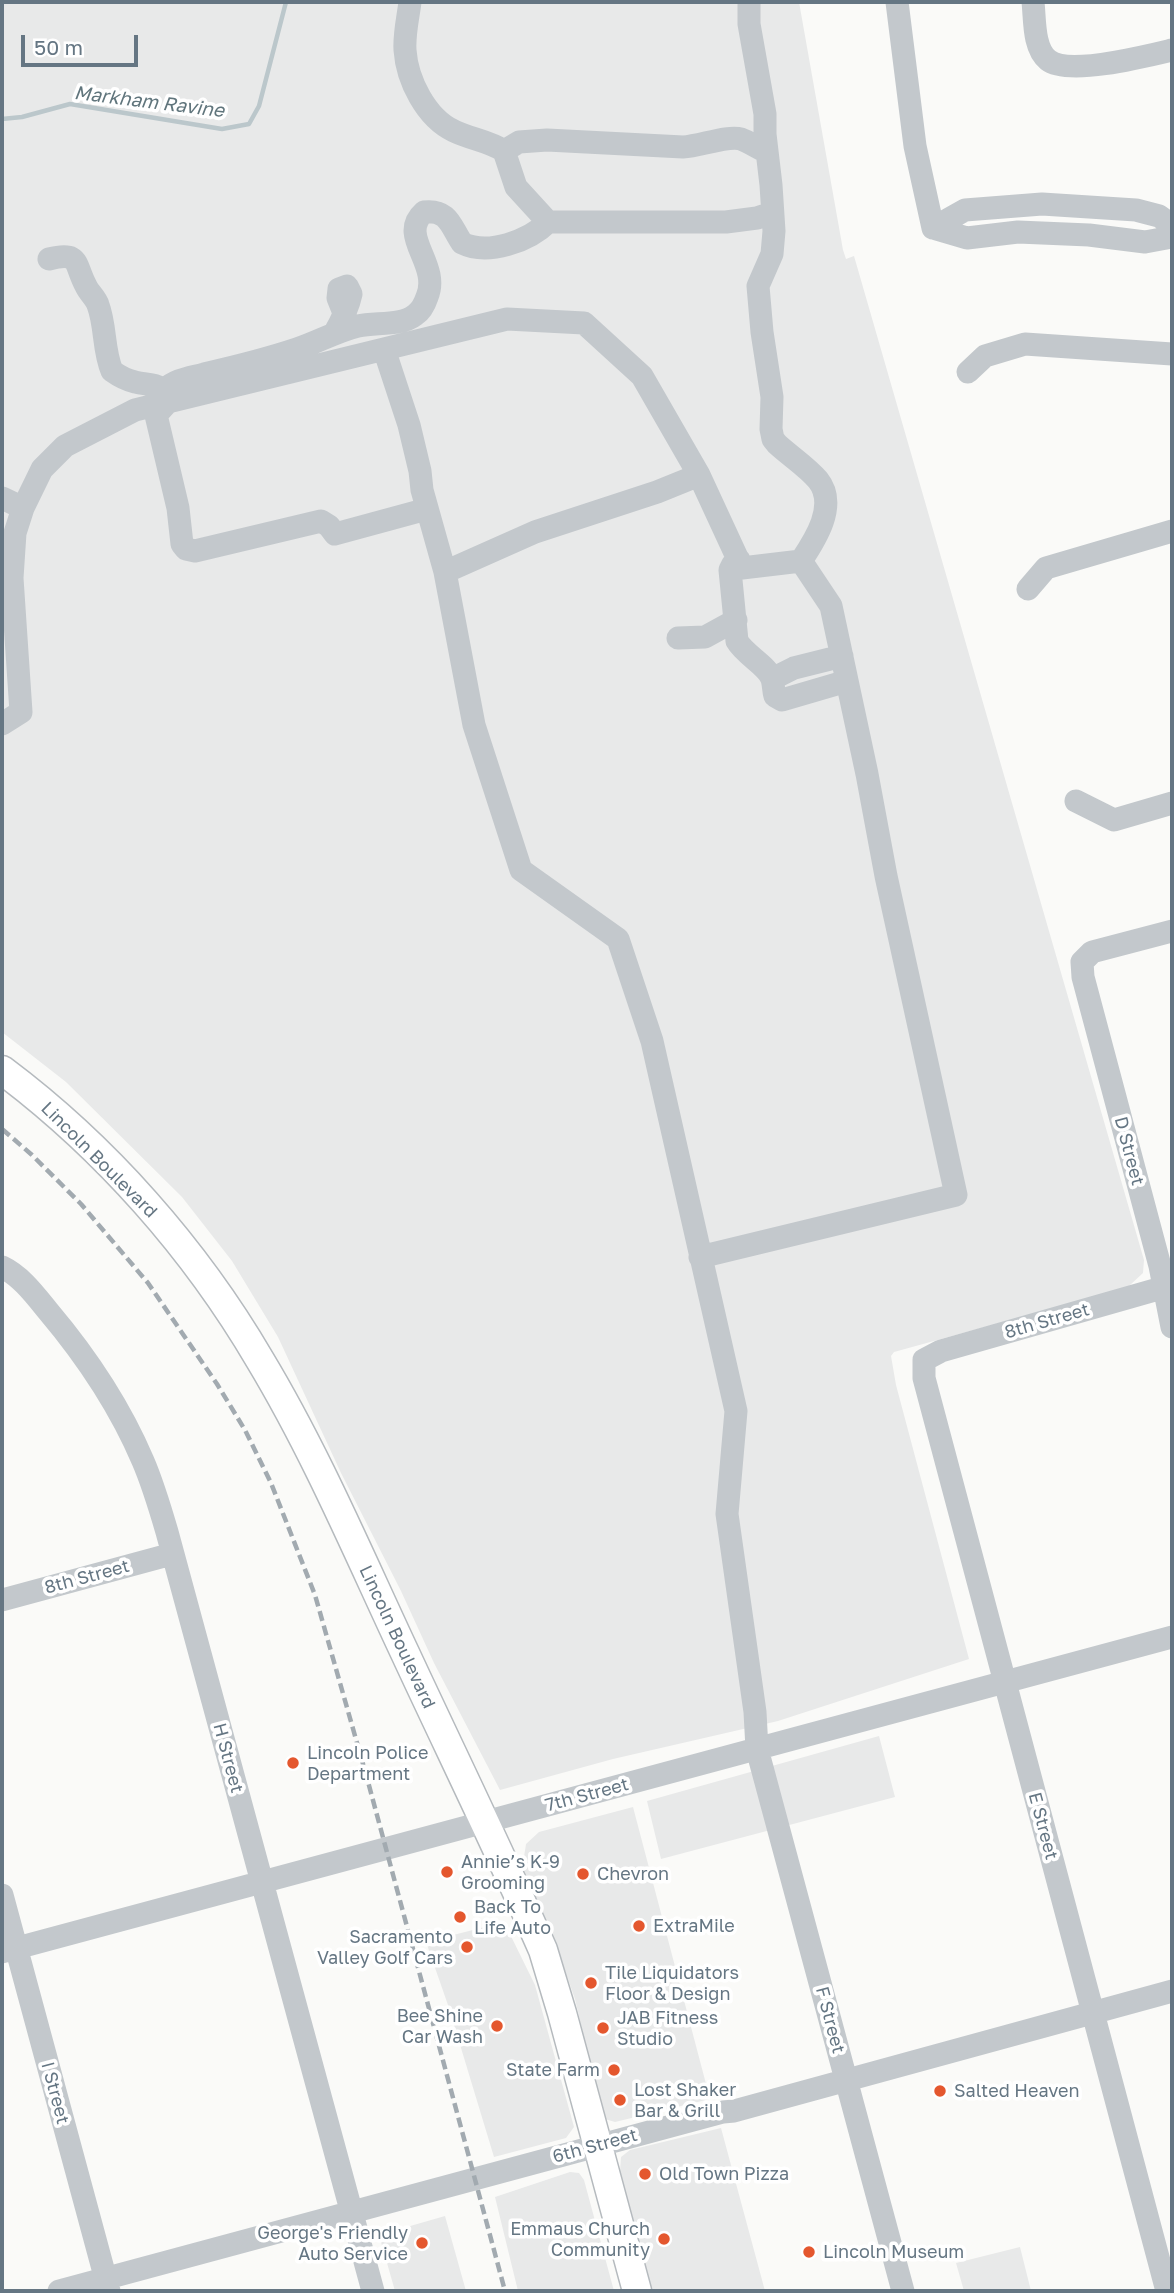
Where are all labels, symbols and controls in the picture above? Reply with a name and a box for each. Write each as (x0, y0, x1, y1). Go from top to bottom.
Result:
scale bar (24, 21, 142, 65)
text: 50 m (34, 34, 83, 60)
water label: Markham Ravine (73, 82, 225, 122)
street label: Lincoln Boulevard (37, 1098, 161, 1222)
street label: D Street (1109, 1114, 1149, 1188)
street label: 8th Street (1002, 1299, 1092, 1343)
street label: 8th Street (42, 1555, 132, 1599)
street label: Lincoln Boulevard (354, 1562, 440, 1712)
street label: H Street (208, 1721, 248, 1795)
place label: Lincoln Police Department (307, 1742, 428, 1784)
marker: Lincoln Police Department (285, 1755, 301, 1771)
street label: 7th Street (543, 1773, 631, 1817)
street label: E Street (1024, 1790, 1062, 1862)
place label: Annie’s K-9 Grooming (461, 1851, 560, 1894)
place label: Chevron (597, 1863, 669, 1885)
marker: Annie’s K-9 Grooming (439, 1864, 455, 1880)
marker: Chevron (575, 1866, 591, 1882)
place label: Back To Life Auto (474, 1896, 551, 1938)
marker: Back To Life Auto (452, 1909, 468, 1925)
place label: ExtraMile (653, 1915, 735, 1937)
marker: ExtraMile (631, 1918, 647, 1934)
place label: Sacramento Valley Golf Cars (317, 1926, 453, 1968)
marker: Sacramento Valley Golf Cars (459, 1939, 475, 1955)
place label: Tile Liquidators Floor & Design (605, 1962, 739, 2004)
marker: Tile Liquidators Floor & Design (583, 1975, 599, 1991)
street label: F Street (811, 1984, 849, 2056)
place label: Bee Shine Car Wash (397, 2005, 483, 2048)
place label: JAB Fitness Studio (617, 2007, 718, 2050)
marker: Bee Shine Car Wash (489, 2018, 505, 2034)
marker: JAB Fitness Studio (595, 2020, 611, 2036)
place label: State Farm (506, 2059, 600, 2081)
street label: I Street (36, 2060, 74, 2126)
marker: State Farm (606, 2062, 622, 2078)
place label: Lost Shaker Bar & Grill (634, 2079, 736, 2122)
place label: Salted Heaven (954, 2080, 1079, 2102)
marker: Salted Heaven (932, 2083, 948, 2099)
marker: Lost Shaker Bar & Grill (612, 2092, 628, 2108)
street label: 6th Street (550, 2124, 640, 2168)
place label: Old Town Pizza (659, 2163, 789, 2185)
marker: Old Town Pizza (637, 2166, 653, 2182)
place label: Emmaus Church Community (510, 2218, 650, 2260)
place label: George's Friendly Auto Service (257, 2222, 408, 2264)
marker: Emmaus Church Community (656, 2231, 672, 2247)
marker: George's Friendly Auto Service (414, 2235, 430, 2251)
place label: Lincoln Museum (823, 2241, 964, 2263)
marker: Lincoln Museum (801, 2244, 817, 2260)

